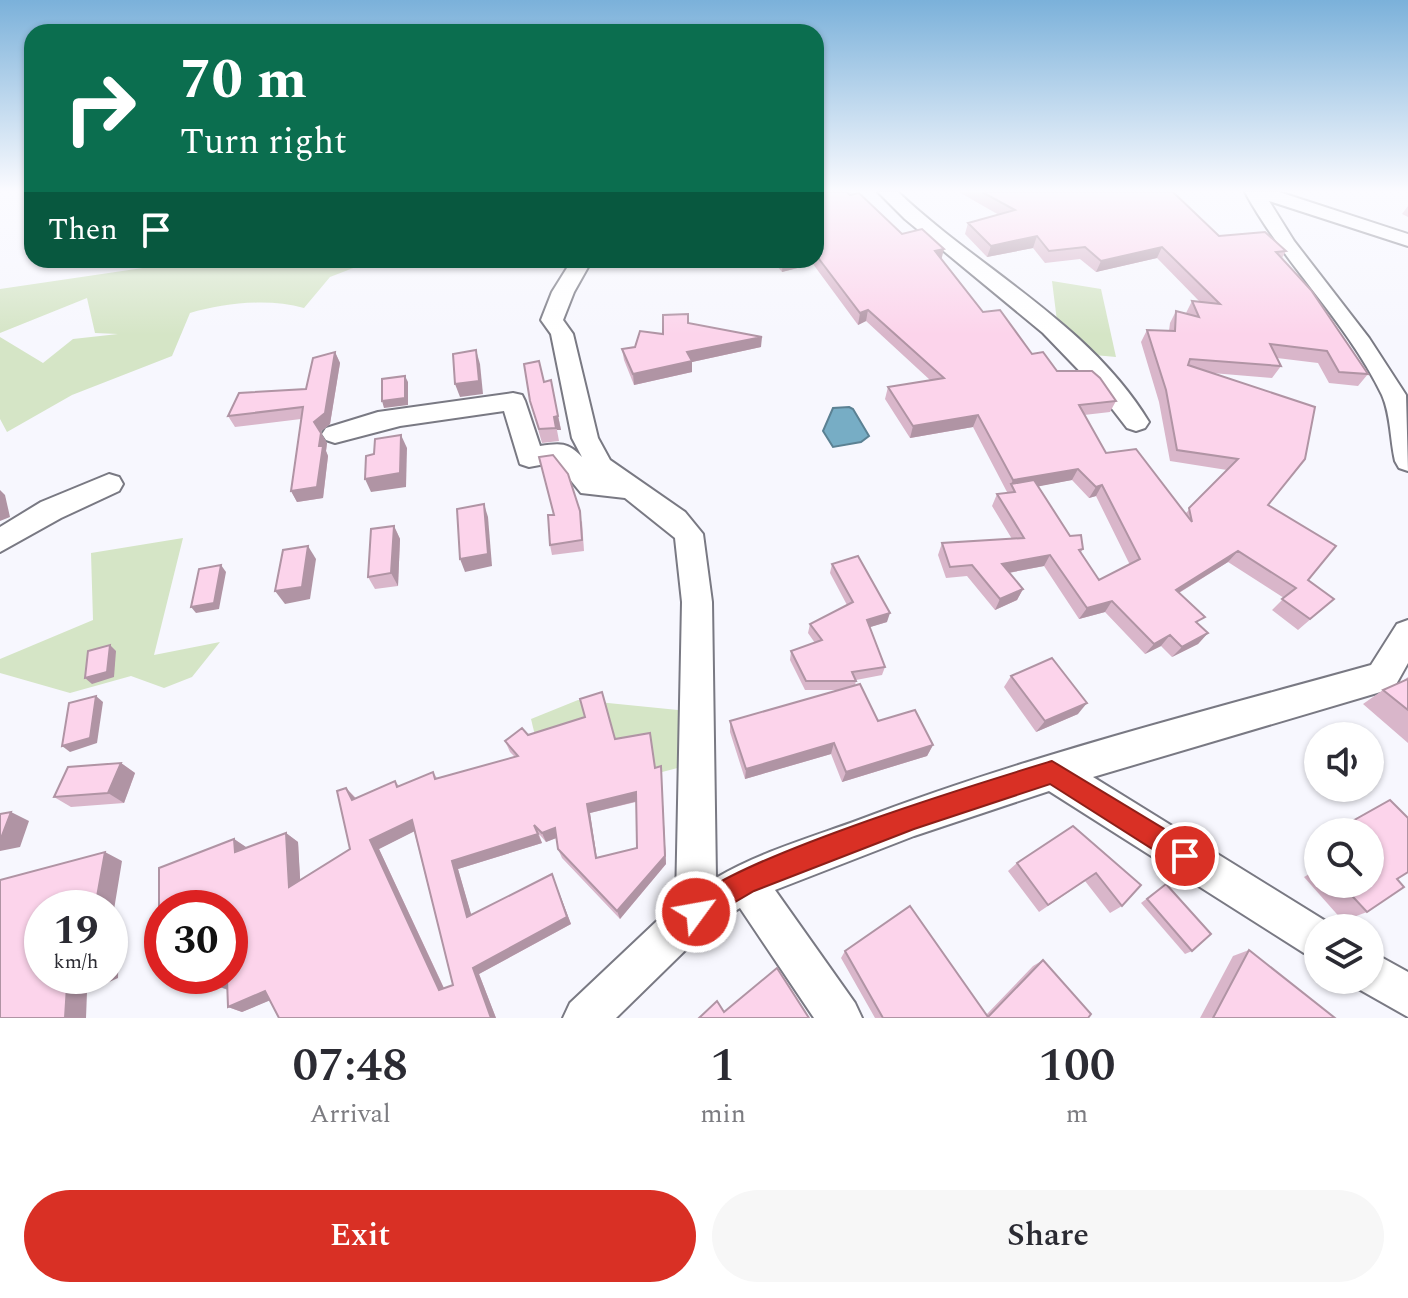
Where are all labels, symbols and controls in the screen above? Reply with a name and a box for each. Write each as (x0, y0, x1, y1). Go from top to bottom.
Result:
text: 70 m (180, 38, 307, 123)
icon: right (48, 56, 152, 160)
text: Turn right (180, 115, 347, 170)
text: Then (48, 207, 118, 253)
icon: arrive (134, 208, 178, 252)
map controls (1304, 722, 1384, 994)
button: sound (1304, 722, 1384, 802)
button: search (1304, 818, 1384, 898)
pin (1151, 822, 1219, 890)
icon: arrive (1163, 834, 1207, 878)
position arrow (654, 870, 738, 954)
speed limit sign: 30 (144, 890, 248, 994)
text: 19 (54, 901, 98, 962)
button: layers (1304, 914, 1384, 994)
text: km/h (54, 947, 99, 977)
text: 07:48 (292, 1029, 408, 1102)
text: 1 (710, 1029, 736, 1102)
text: 100 (1038, 1029, 1116, 1102)
text: Arrival (310, 1094, 391, 1134)
text: min (700, 1094, 746, 1134)
text: m (1066, 1094, 1088, 1134)
button: Exit (24, 1190, 696, 1282)
button: Share (712, 1190, 1384, 1282)

